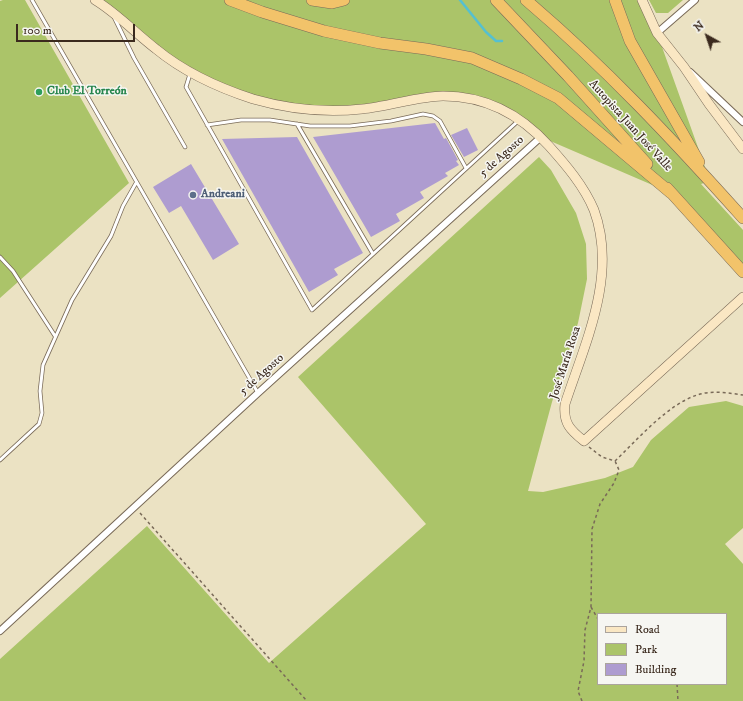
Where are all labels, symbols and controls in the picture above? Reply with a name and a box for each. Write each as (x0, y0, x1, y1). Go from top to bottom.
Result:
scale bar (18, 16, 137, 42)
north arrow (687, 16, 727, 56)
text: N (691, 19, 707, 35)
text: 100 m (23, 23, 52, 38)
street label: Autopista Juan José Valle (585, 77, 675, 175)
place label: Club El Torreón (47, 85, 127, 99)
marker: Club El Torreón (34, 87, 44, 97)
street label: 5 de Agosto (477, 133, 527, 181)
place label: Andreani (201, 188, 245, 202)
marker: Andreani (188, 190, 198, 200)
street label: José María Rosa (547, 325, 585, 401)
street label: 5 de Agosto (237, 351, 287, 399)
legend (597, 613, 727, 685)
text: Road (635, 622, 660, 637)
text: Park (635, 642, 657, 657)
text: Building (635, 662, 676, 677)

